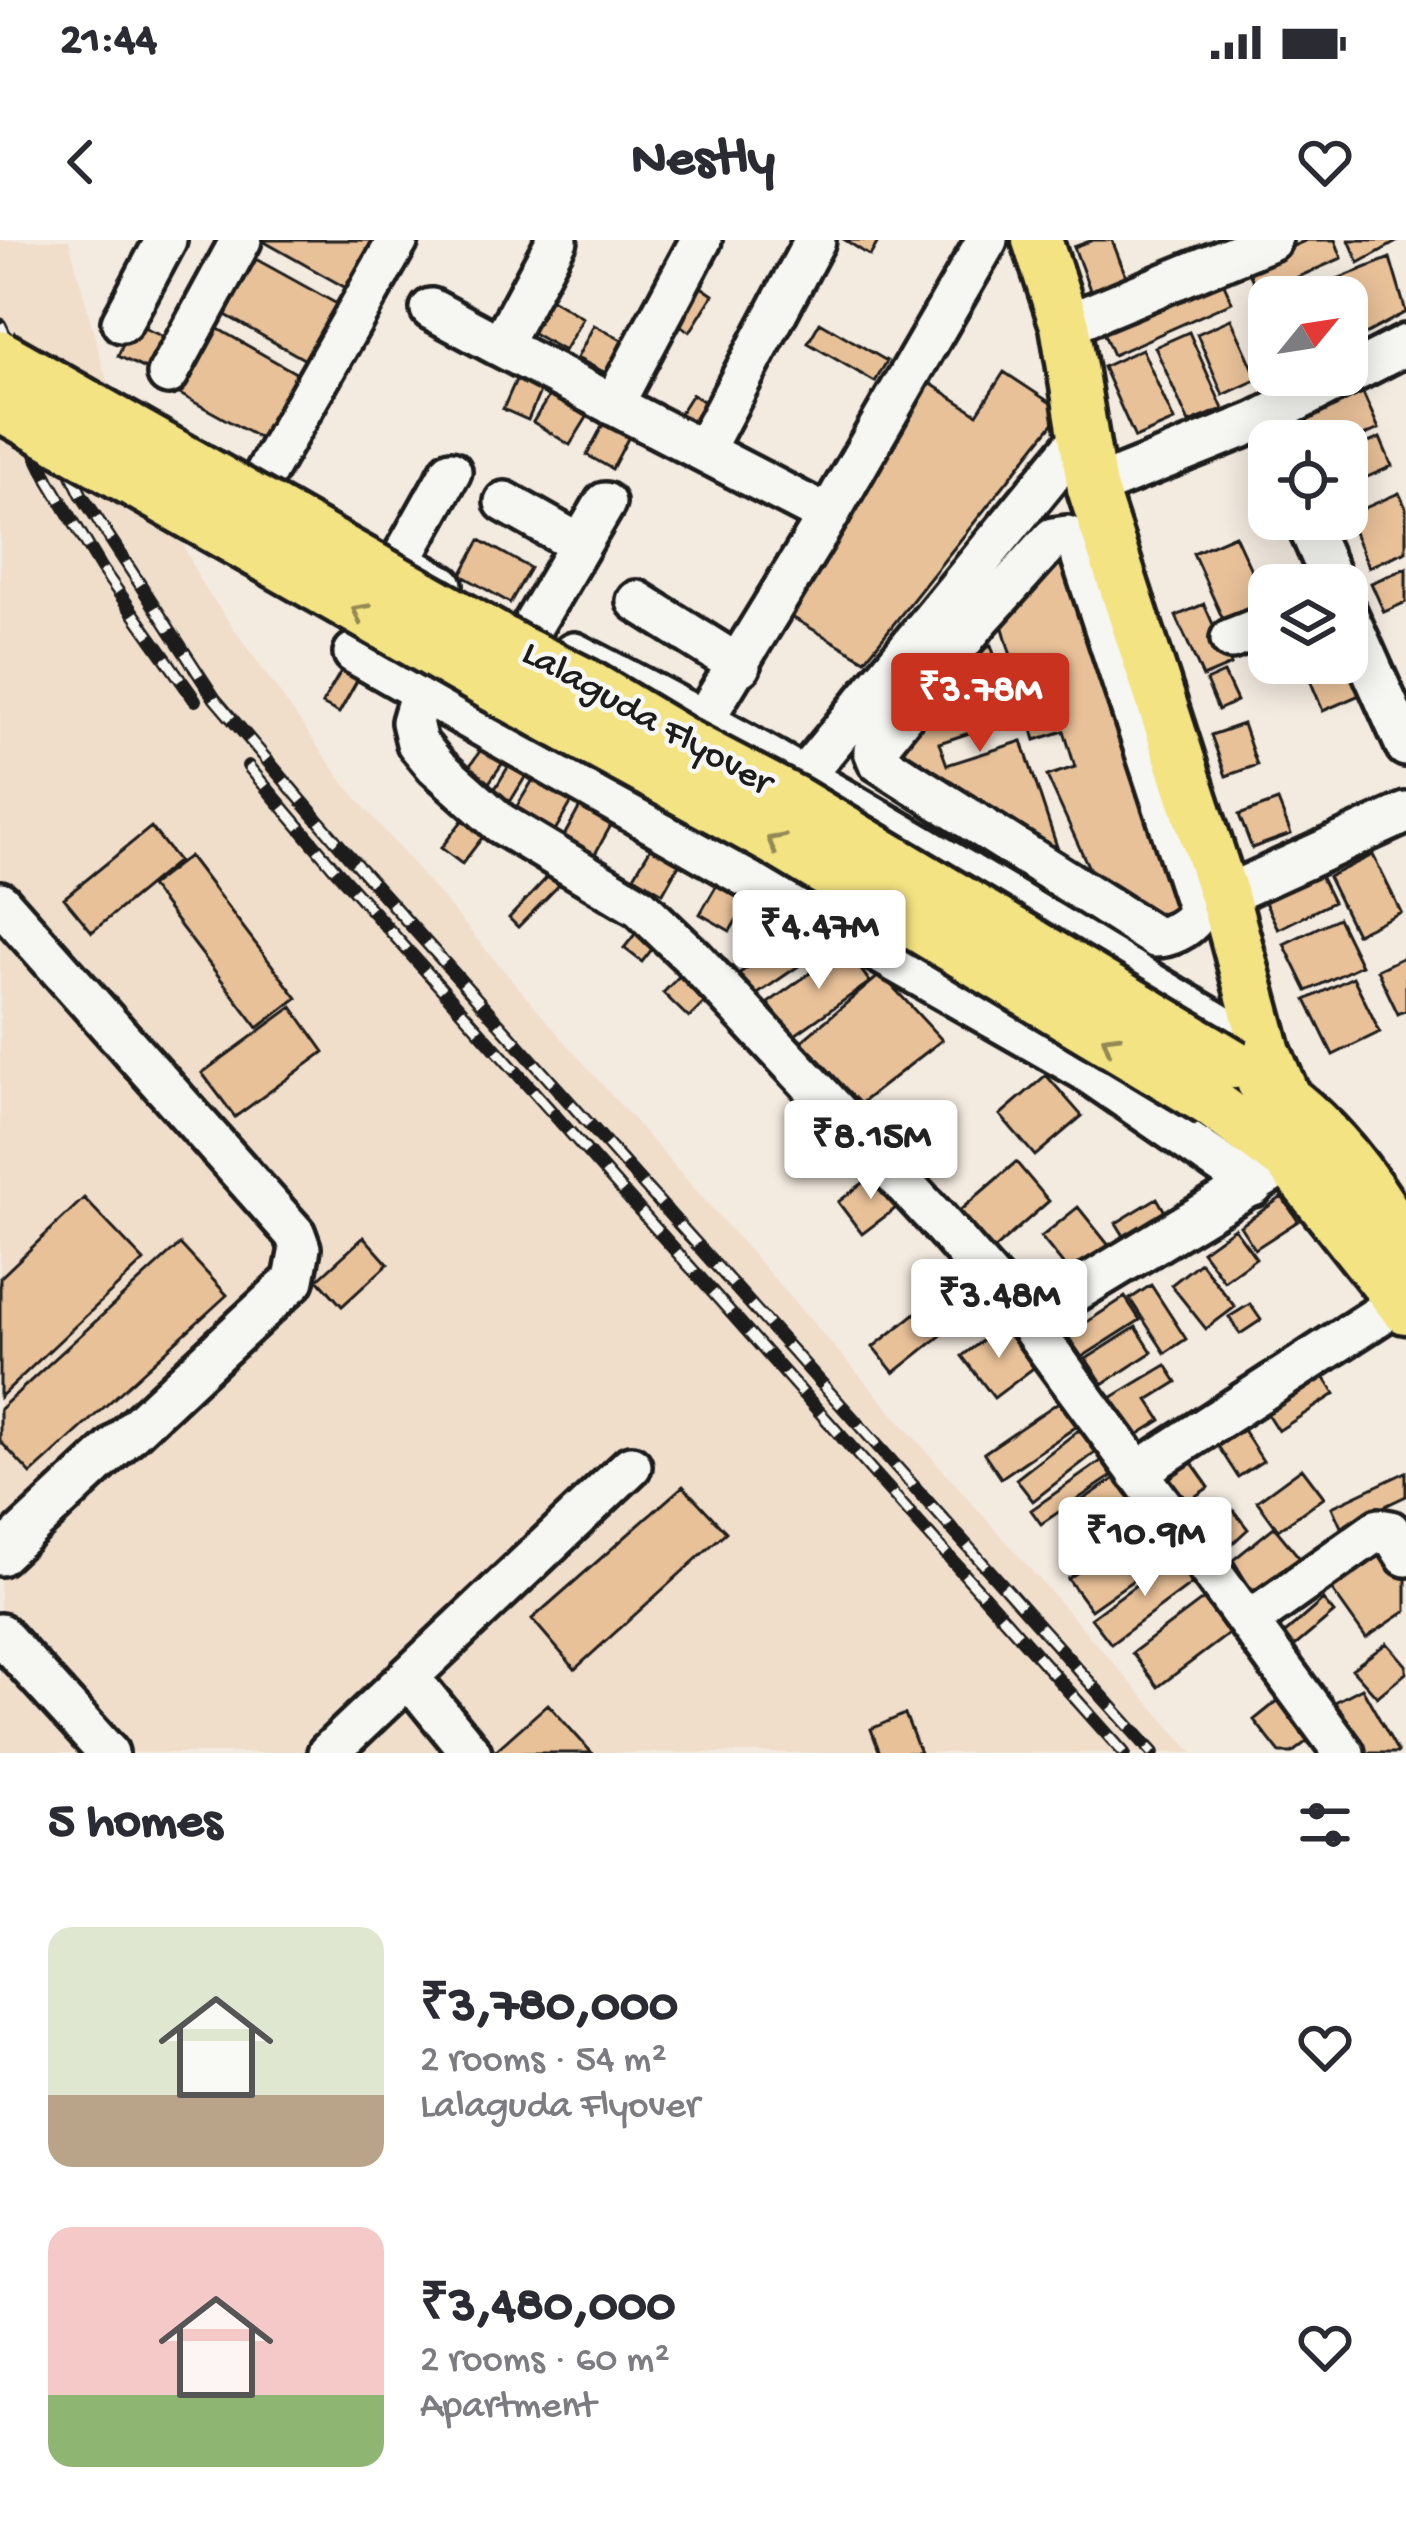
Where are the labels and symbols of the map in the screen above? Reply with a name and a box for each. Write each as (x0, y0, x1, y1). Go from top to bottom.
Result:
north arrow (1248, 276, 1368, 396)
one-way arrow (352, 604, 373, 627)
street label: Lalaguda Flyover (513, 632, 782, 809)
pin: ₹3.78M (882, 653, 1078, 755)
one-way arrow (766, 833, 788, 856)
pin: ₹4.47M (721, 890, 917, 992)
one-way arrow (1101, 1033, 1123, 1056)
pin: ₹8.15M (773, 1100, 969, 1202)
pin: ₹3.48M (901, 1259, 1097, 1361)
pin: ₹10.9M (1047, 1497, 1243, 1599)

